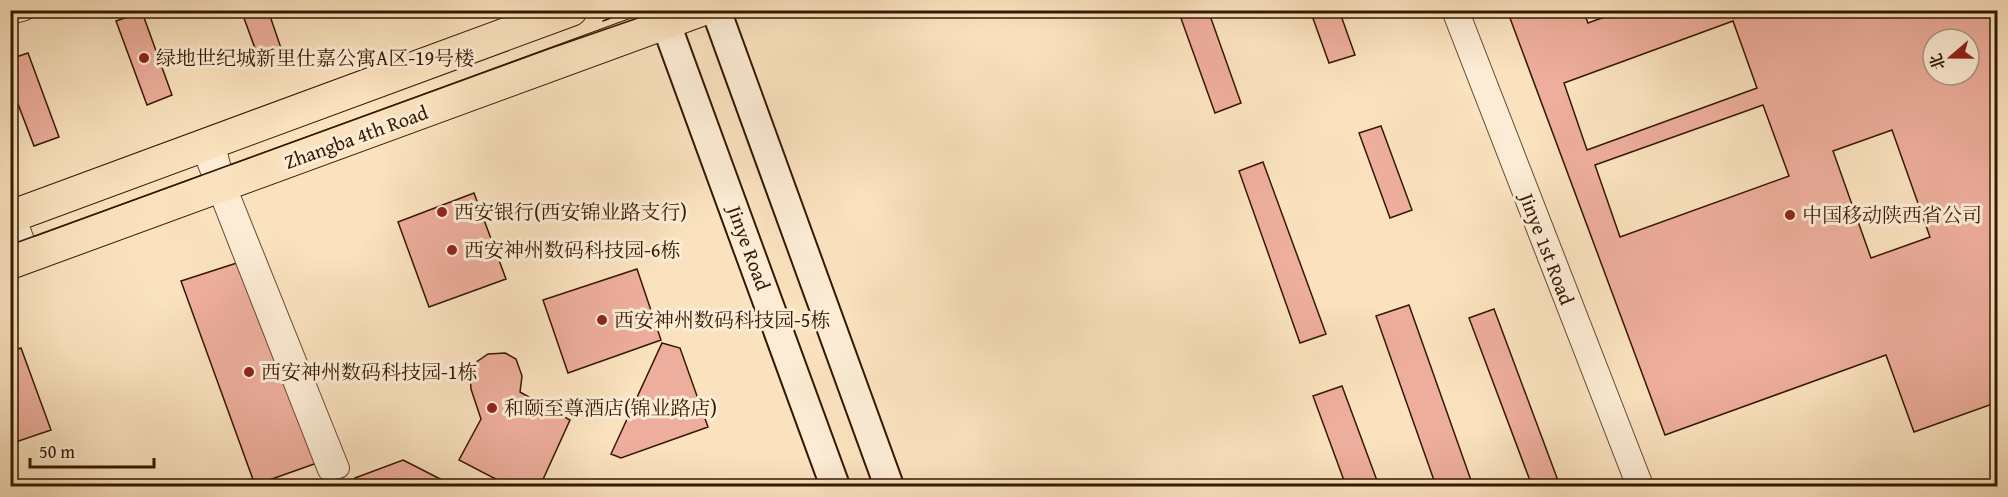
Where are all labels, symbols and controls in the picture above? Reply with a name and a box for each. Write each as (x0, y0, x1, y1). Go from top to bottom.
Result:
north arrow (1921, 27, 1981, 87)
place label: 绿地世纪城新里仕嘉公寓A区-19号楼 (156, 43, 474, 72)
marker: 绿地世纪城新里仕嘉公寓A区-19号楼 (137, 51, 151, 65)
text: 北 (1923, 51, 1951, 74)
street label: Zhangba 4th Road (280, 97, 432, 176)
street label: Jinye 1st Road (1512, 186, 1582, 309)
place label: 西安银行(西安锦业路支行) (454, 197, 687, 226)
street label: Jinye Road (720, 199, 778, 295)
place label: 中国移动陕西省公司 (1802, 200, 1982, 229)
marker: 西安银行(西安锦业路支行) (435, 205, 449, 219)
marker: 中国移动陕西省公司 (1783, 208, 1797, 222)
place label: 西安神州数码科技园-6栋 (464, 235, 681, 264)
marker: 西安神州数码科技园-6栋 (445, 243, 459, 257)
place label: 西安神州数码科技园-5栋 (614, 305, 831, 334)
marker: 西安神州数码科技园-5栋 (595, 313, 609, 327)
place label: 西安神州数码科技园-1栋 (261, 357, 478, 386)
marker: 西安神州数码科技园-1栋 (242, 365, 256, 379)
place label: 和颐至尊酒店(锦业路店) (504, 393, 717, 422)
marker: 和颐至尊酒店(锦业路店) (485, 401, 499, 415)
scale bar (30, 431, 154, 469)
text: 50 m (39, 438, 75, 465)

